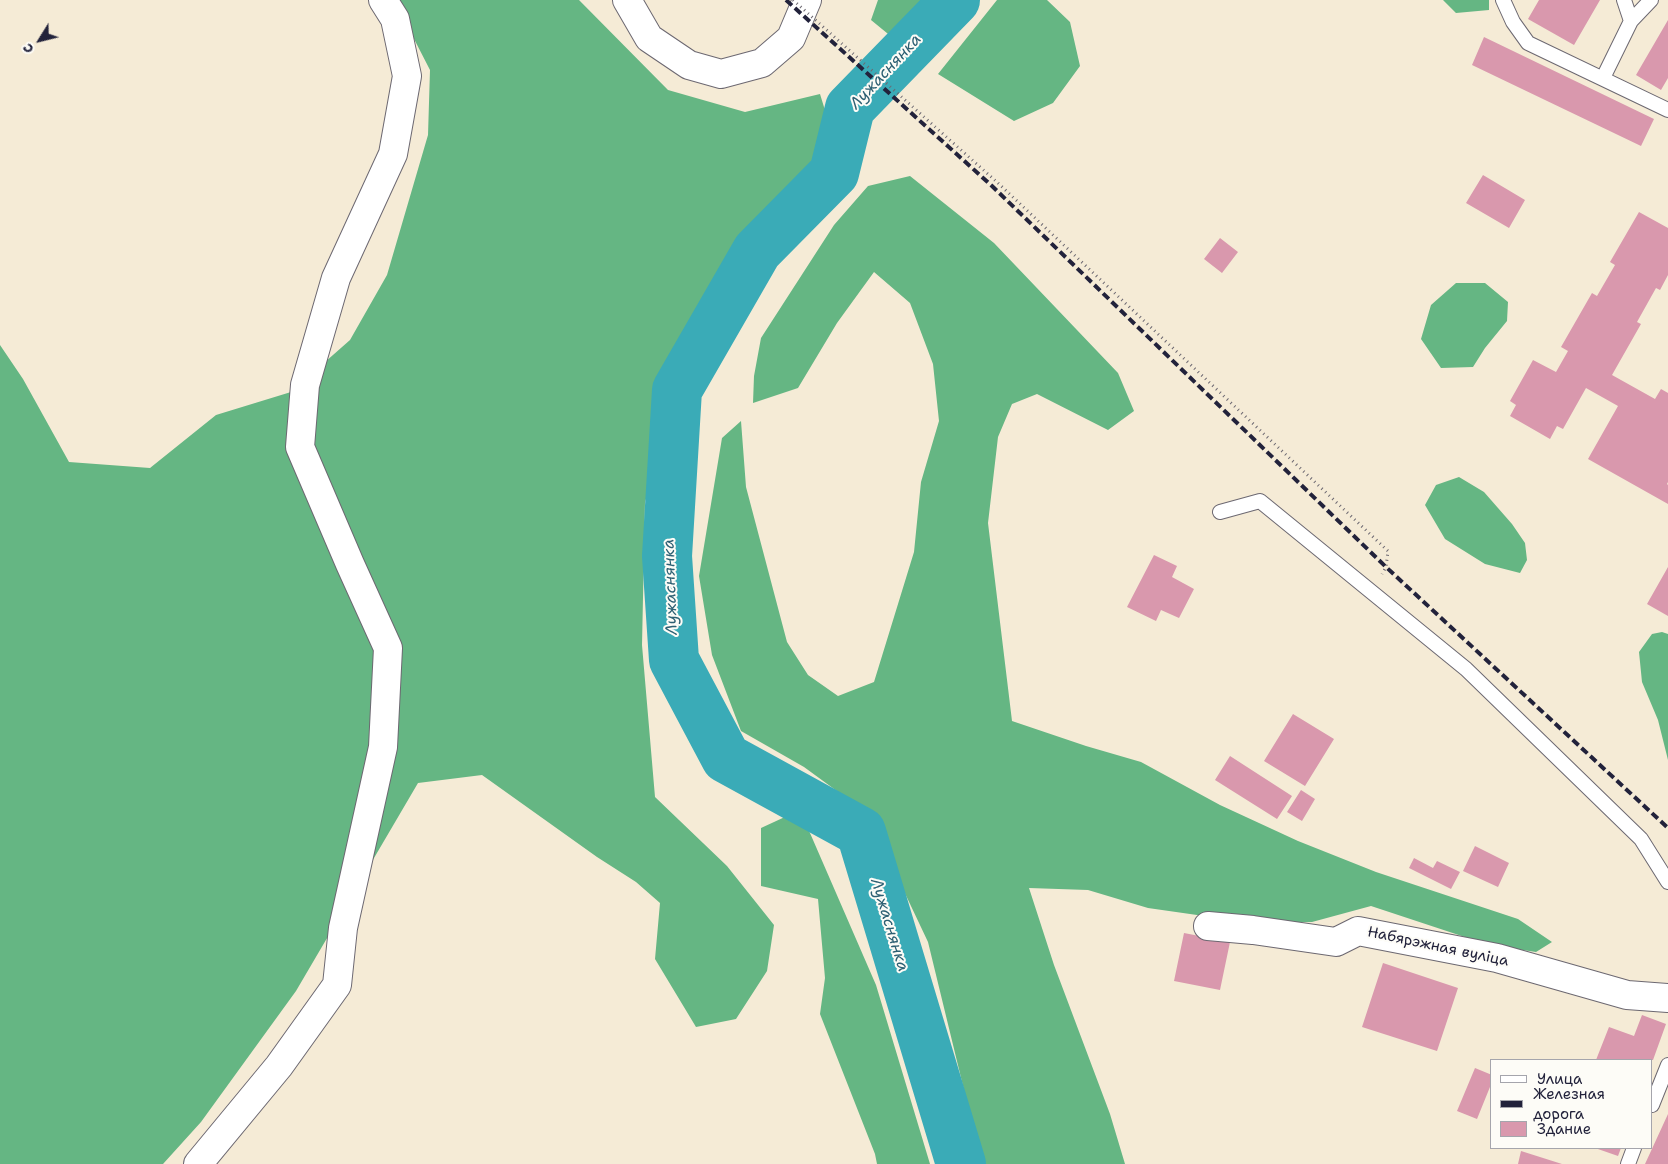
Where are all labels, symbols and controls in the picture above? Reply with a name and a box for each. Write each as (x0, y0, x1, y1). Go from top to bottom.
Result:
north arrow (15, 15, 65, 65)
water label: Лужаснянка (846, 30, 926, 114)
text: С (18, 40, 38, 58)
water label: Лужаснянка (660, 539, 682, 635)
water label: Лужаснянка (866, 876, 912, 974)
street label: Набярэжная вуліца (1366, 923, 1510, 971)
legend (1490, 1059, 1653, 1149)
text: Улица (1537, 1069, 1582, 1089)
text: Железная дорога (1533, 1084, 1605, 1124)
text: Здание (1537, 1119, 1591, 1139)

